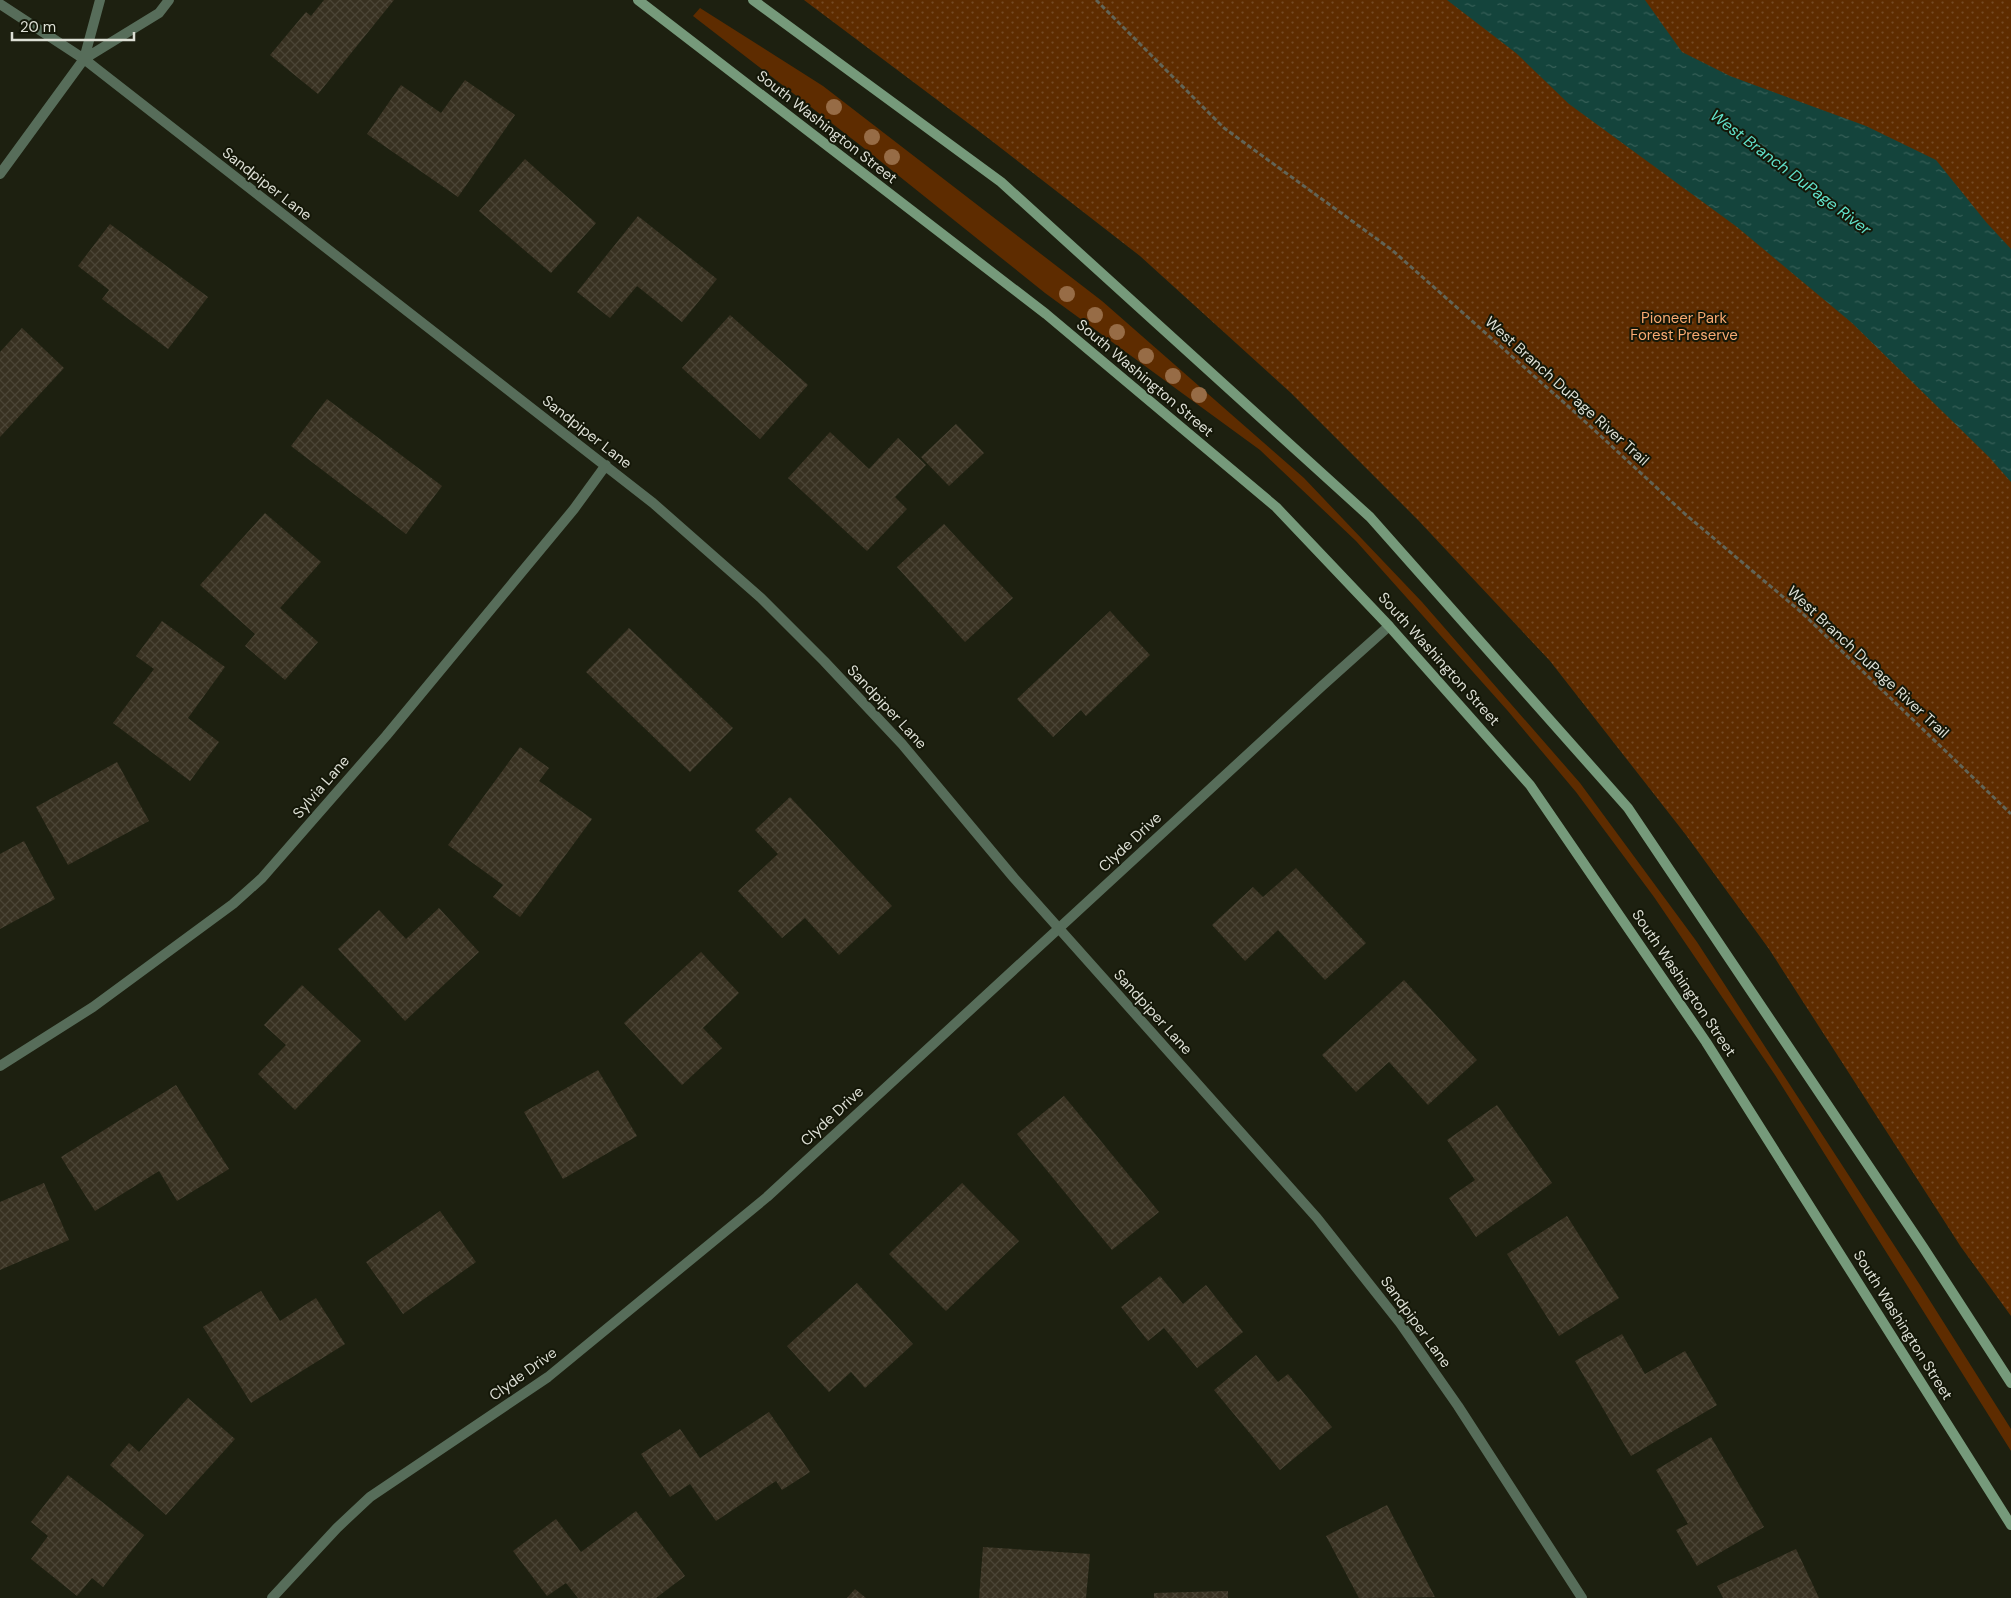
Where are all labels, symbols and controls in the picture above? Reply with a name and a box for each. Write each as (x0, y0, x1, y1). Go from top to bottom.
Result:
scale bar (12, 10, 135, 42)
text: 20 m (20, 17, 56, 37)
street label: South Washington Street (753, 66, 901, 188)
water label: West Branch DuPage River (1706, 105, 1876, 241)
street label: Sandpiper Lane (218, 143, 316, 225)
park label: Pioneer Park Forest Preserve (1630, 308, 1738, 345)
street label: West Branch DuPage River Trail (1481, 312, 1653, 470)
street label: South Washington Street (1072, 315, 1218, 441)
street label: Sandpiper Lane (538, 391, 636, 473)
street label: West Branch DuPage River Trail (1783, 582, 1953, 742)
street label: South Washington Street (1374, 588, 1504, 730)
street label: Sandpiper Lane (843, 660, 931, 754)
street label: Sylvia Lane (288, 751, 354, 823)
street label: Clyde Drive (1094, 808, 1166, 876)
street label: South Washington Street (1627, 906, 1741, 1060)
street label: Sandpiper Lane (1109, 965, 1197, 1059)
street label: Clyde Drive (796, 1082, 868, 1150)
street label: South Washington Street (1849, 1246, 1957, 1404)
street label: Sandpiper Lane (1376, 1272, 1456, 1372)
street label: Clyde Drive (485, 1343, 561, 1405)

